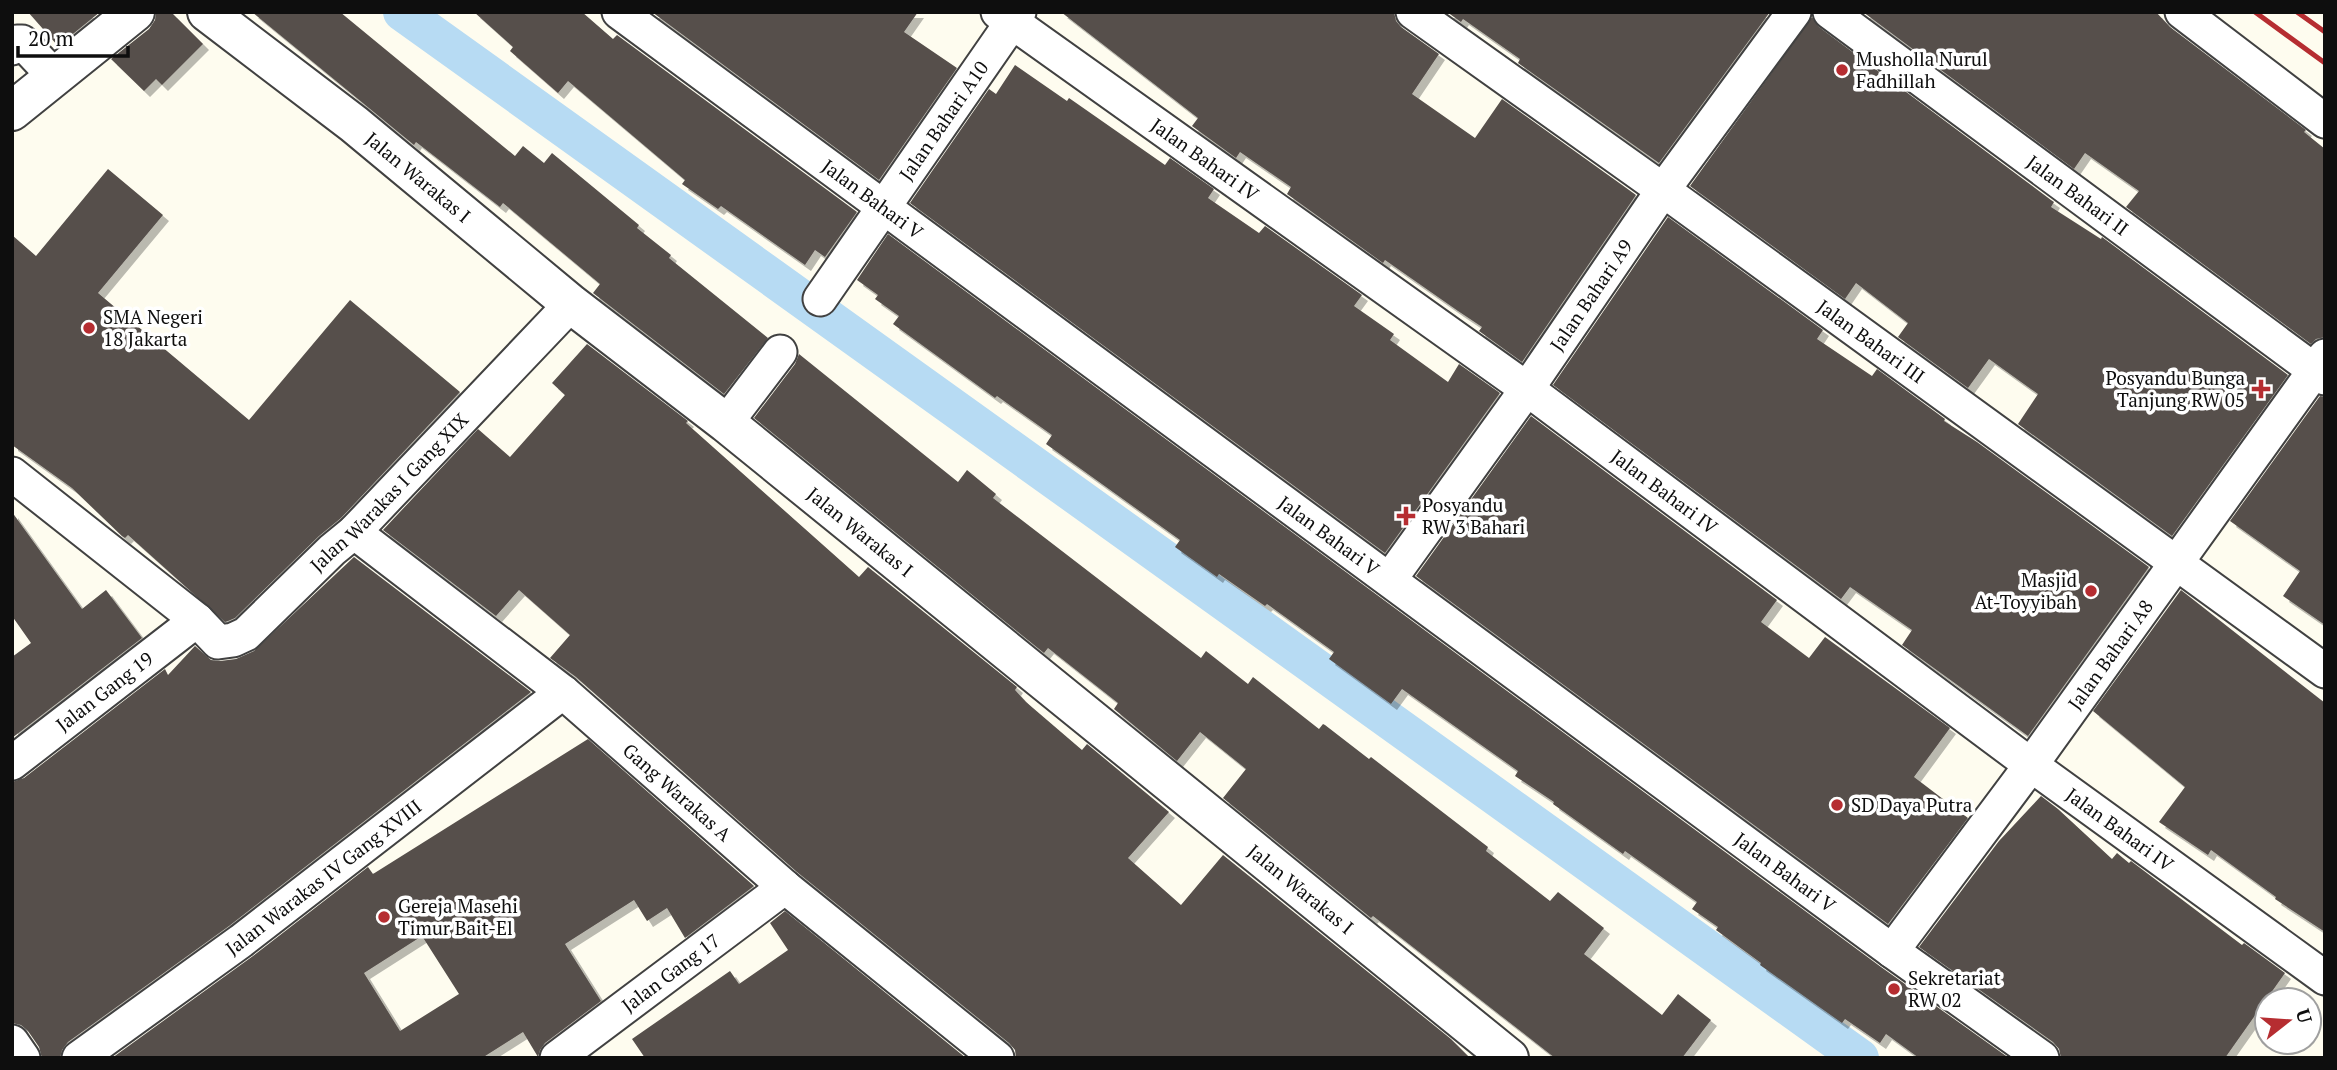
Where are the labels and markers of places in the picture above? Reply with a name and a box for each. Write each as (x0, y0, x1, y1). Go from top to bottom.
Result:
place label: Musholla Nurul Fadhillah (1856, 46, 1988, 93)
marker: Musholla Nurul Fadhillah (1834, 62, 1850, 78)
place label: SMA Negeri 18 Jakarta (103, 304, 203, 351)
marker: SMA Negeri 18 Jakarta (81, 320, 97, 336)
place label: Posyandu Bunga Tanjung RW 05 (2106, 365, 2245, 412)
marker: Posyandu Bunga Tanjung RW 05 (2251, 379, 2271, 399)
place label: Posyandu RW 3 Bahari (1422, 492, 1525, 539)
marker: Posyandu RW 3 Bahari (1396, 506, 1416, 526)
place label: Masjid At-Toyyibah (1974, 567, 2077, 614)
marker: Masjid At-Toyyibah (2083, 583, 2099, 599)
place label: SD Daya Putra (1851, 792, 1973, 817)
marker: SD Daya Putra (1829, 797, 1845, 813)
place label: Gereja Masehi Timur Bait-El (398, 893, 518, 940)
marker: Gereja Masehi Timur Bait-El (376, 909, 392, 925)
place label: Sekretariat RW 02 (1908, 965, 2001, 1012)
marker: Sekretariat RW 02 (1886, 981, 1902, 997)

